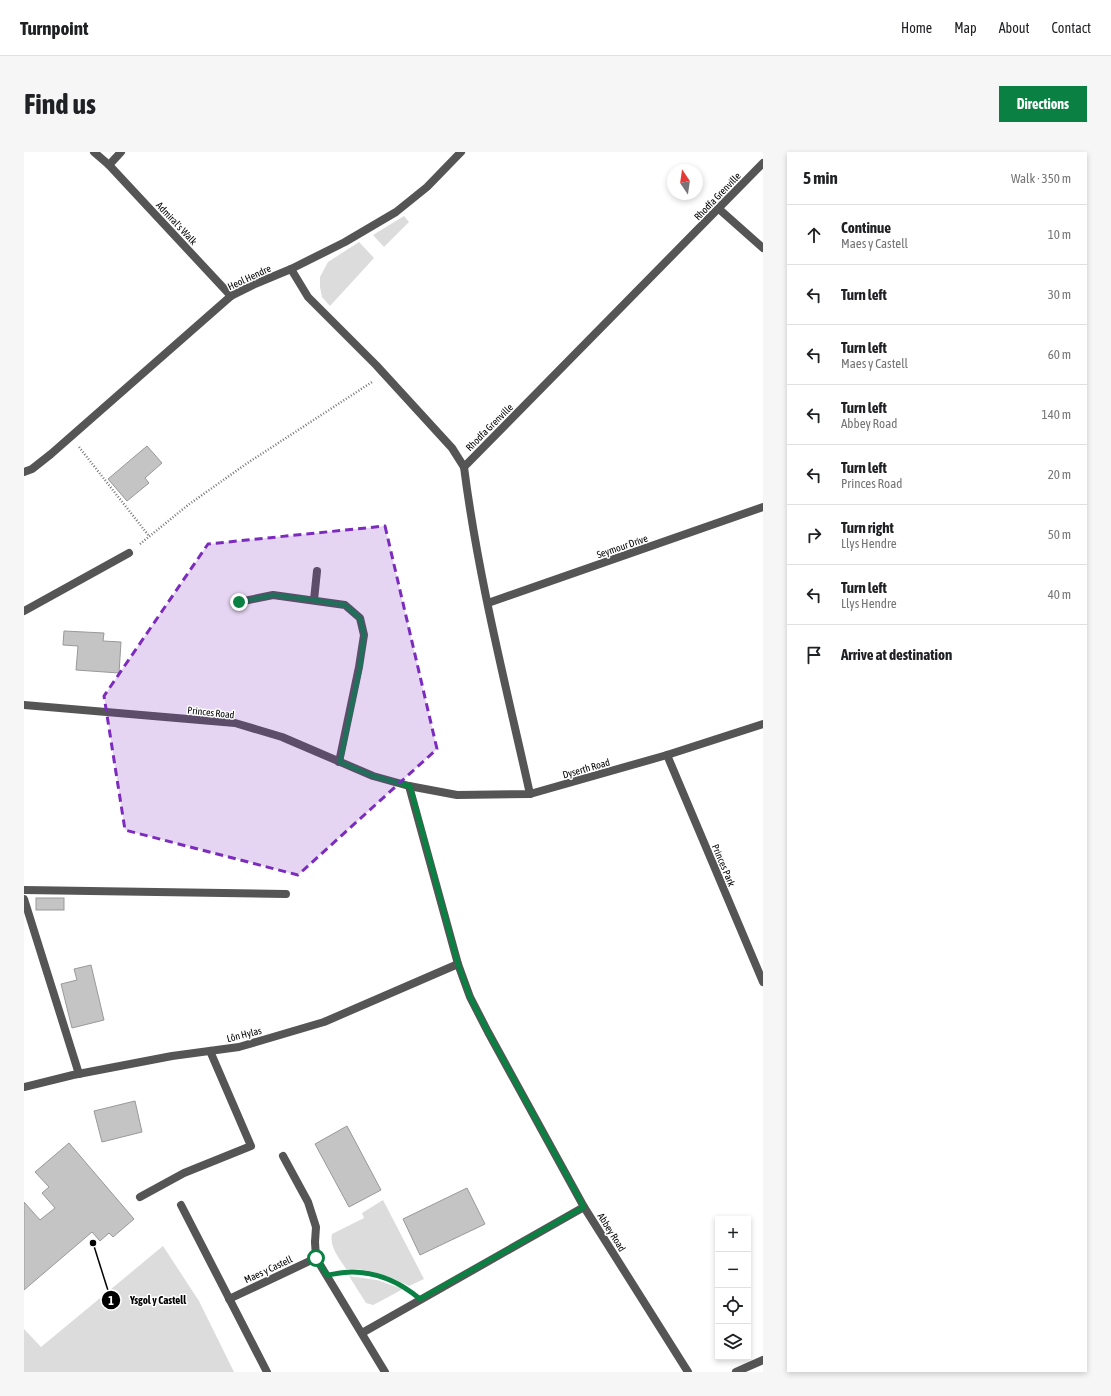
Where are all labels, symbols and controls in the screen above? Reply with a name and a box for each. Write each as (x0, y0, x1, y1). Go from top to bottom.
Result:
text: Turnpoint (20, 17, 88, 39)
text: Home (901, 20, 932, 36)
text: Map (954, 20, 977, 36)
text: About (999, 20, 1030, 36)
text: Contact (1052, 20, 1091, 36)
button: Directions (999, 86, 1087, 122)
text: Find us (24, 88, 96, 120)
north arrow (667, 164, 703, 200)
text: 5 min (803, 168, 838, 188)
street label: Rhodfa Grenville (692, 170, 743, 222)
text: Walk · 350 m (1011, 171, 1071, 186)
street label: Admiral's Walk (154, 200, 200, 247)
text: Continue (841, 219, 891, 236)
icon: ahead (803, 224, 825, 246)
text: 10 m (1048, 227, 1071, 242)
text: Maes y Castell (841, 236, 908, 251)
street label: Heol Hendre (226, 262, 273, 292)
icon: left (803, 284, 825, 306)
text: Turn left (841, 286, 887, 303)
text: 30 m (1048, 287, 1071, 302)
text: Turn left (841, 339, 887, 356)
icon: left (803, 344, 825, 366)
text: 60 m (1048, 347, 1071, 362)
text: Maes y Castell (841, 356, 908, 371)
text: Turn left (841, 399, 887, 416)
street label: Rhodfa Grenville (464, 401, 515, 453)
icon: left (803, 404, 825, 426)
text: 140 m (1042, 407, 1071, 422)
text: Abbey Road (841, 416, 897, 431)
text: Turn left (841, 459, 887, 476)
icon: left (803, 464, 825, 486)
text: 20 m (1048, 467, 1071, 482)
text: Princes Road (841, 476, 902, 491)
text: Turn right (841, 519, 894, 536)
icon: right (803, 524, 825, 546)
text: 50 m (1048, 527, 1071, 542)
street label: Seymour Drive (595, 532, 650, 560)
text: Llys Hendre (841, 536, 897, 551)
text: Turn left (841, 579, 887, 596)
icon: left (803, 584, 825, 606)
text: 40 m (1048, 587, 1071, 602)
route end (230, 593, 248, 611)
text: Llys Hendre (841, 596, 897, 611)
icon: arrive (803, 644, 825, 666)
text: Arrive at destination (841, 646, 952, 663)
street label: Princes Road (187, 705, 235, 720)
street label: Dyserth Road (561, 756, 611, 780)
street label: Princes Park (710, 842, 738, 889)
street label: Lôn Hylas (226, 1025, 263, 1044)
street label: Abbey Road (595, 1211, 628, 1254)
map controls (715, 1216, 751, 1360)
button: + (715, 1216, 751, 1252)
route start (307, 1249, 325, 1267)
button: − (715, 1252, 751, 1288)
street label: Maes y Castell (243, 1253, 294, 1285)
button: locate (715, 1288, 751, 1324)
callout: Ysgol y Castell (101, 1289, 194, 1312)
text: 1 (108, 1294, 114, 1308)
text: Ysgol y Castell (129, 1294, 187, 1306)
button: layers (715, 1324, 751, 1360)

